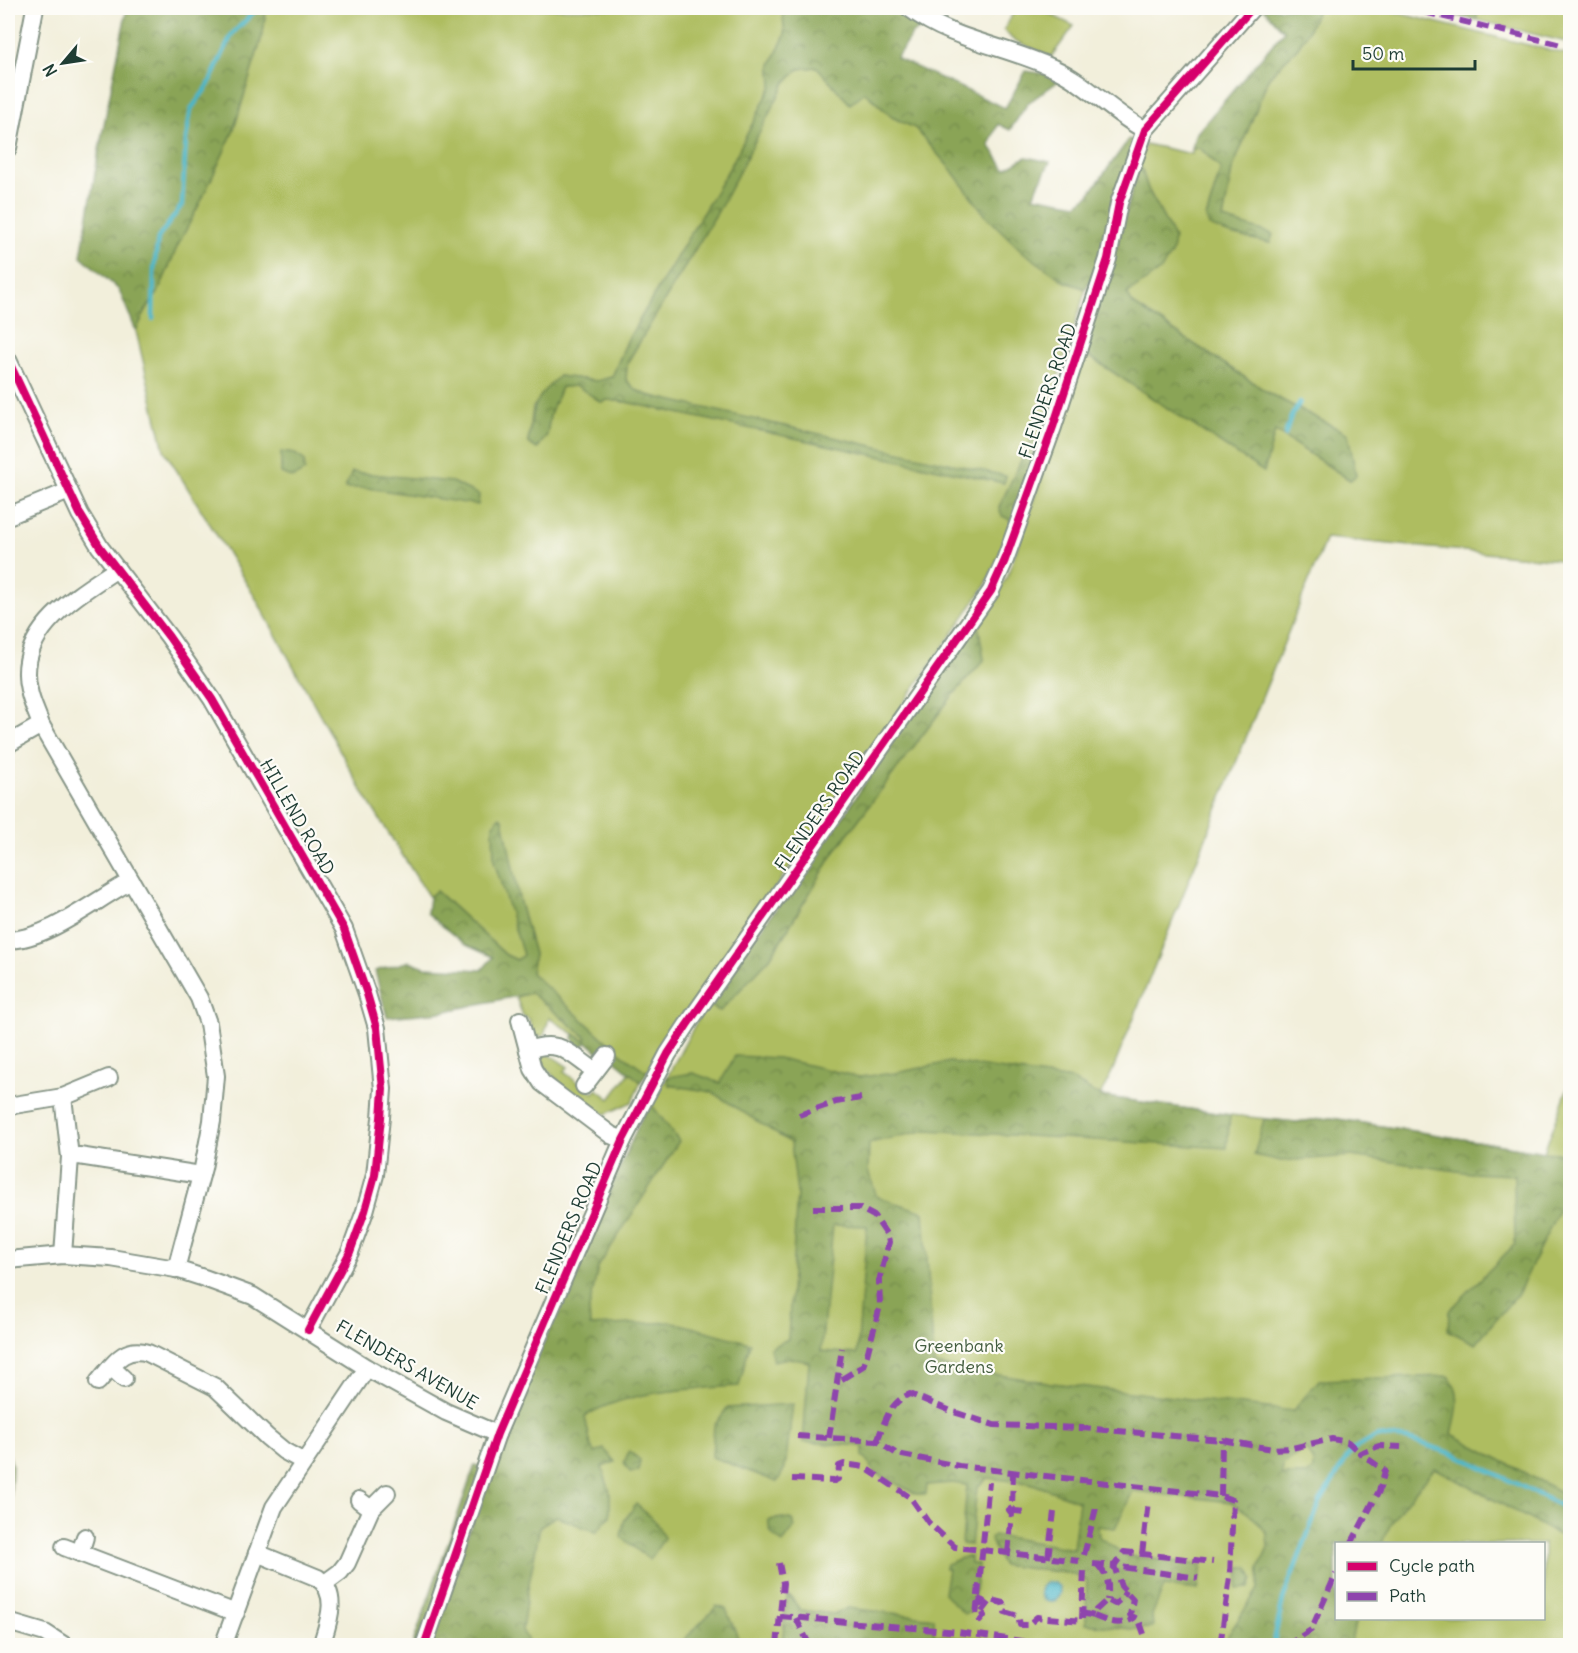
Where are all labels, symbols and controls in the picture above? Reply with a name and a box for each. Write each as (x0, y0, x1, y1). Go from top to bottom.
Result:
north arrow (33, 33, 93, 93)
scale bar (1353, 33, 1474, 71)
text: 50 m (1362, 42, 1404, 65)
text: N (38, 61, 61, 80)
street label: FLENDERS ROAD (1014, 320, 1081, 462)
street label: FLENDERS ROAD (770, 746, 870, 875)
street label: HILLEND ROAD (255, 755, 340, 879)
street label: FLENDERS ROAD (530, 1158, 607, 1298)
street label: FLENDERS AVENUE (332, 1315, 482, 1415)
park label: Greenbank Gardens (914, 1334, 1004, 1378)
legend (1335, 1542, 1545, 1620)
text: Cycle path (1389, 1554, 1475, 1577)
text: Path (1389, 1584, 1426, 1607)

